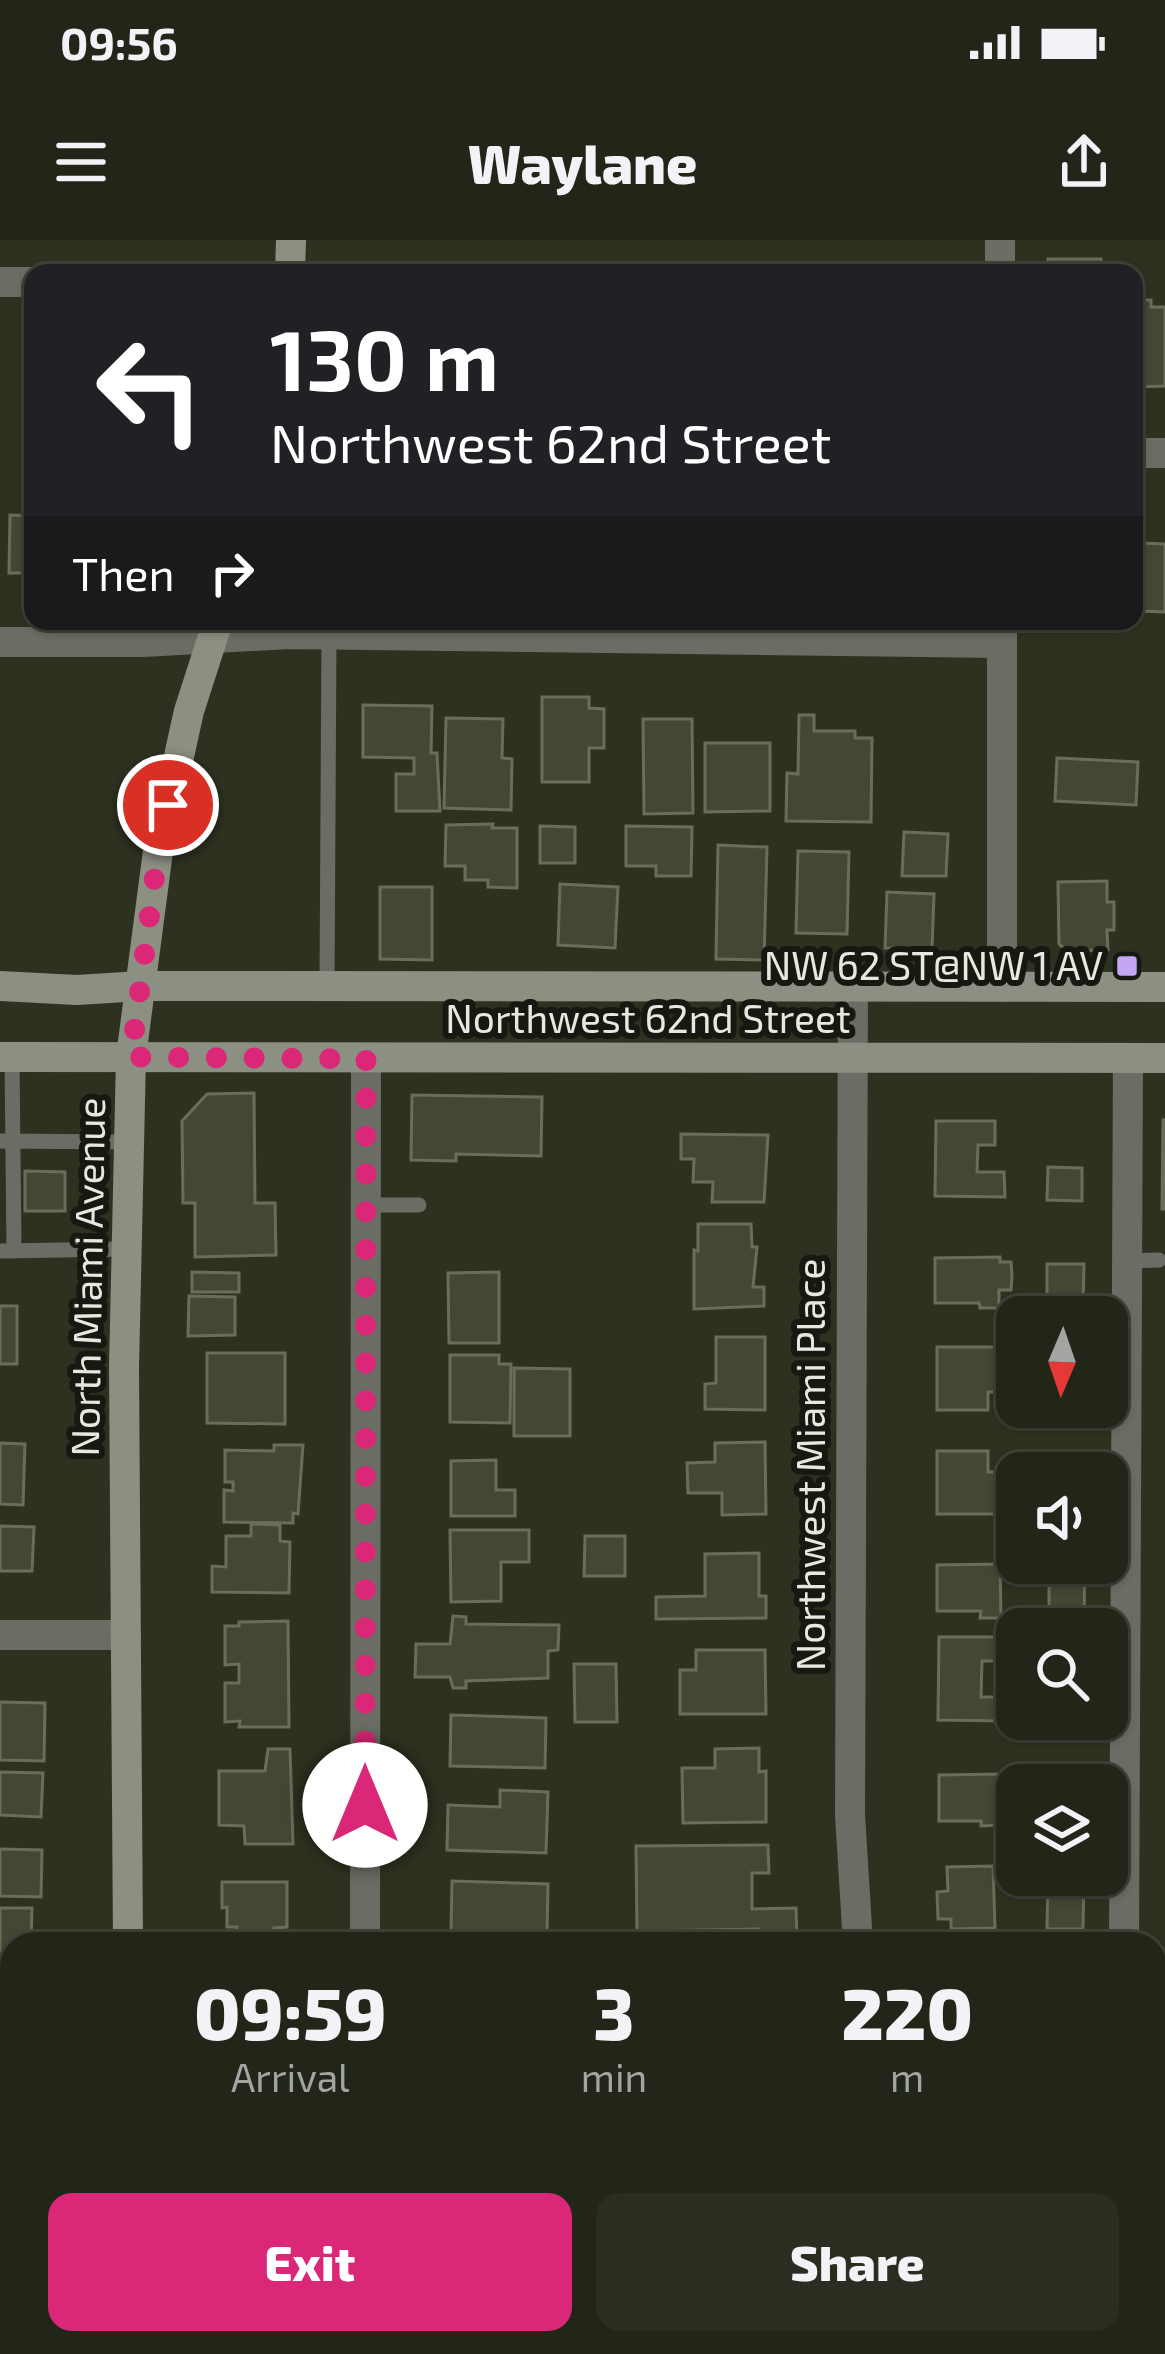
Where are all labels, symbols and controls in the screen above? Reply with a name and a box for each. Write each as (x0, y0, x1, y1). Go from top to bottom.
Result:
text: 09:56 (60, 15, 178, 69)
icon: menu (48, 129, 114, 195)
icon: share (1051, 129, 1117, 195)
text: Waylane (468, 130, 697, 195)
text: 130 m (270, 307, 499, 408)
icon: left (72, 312, 228, 468)
text: Northwest 62nd Street (270, 409, 831, 474)
icon: right (199, 540, 265, 606)
text: Then (72, 546, 175, 600)
pin (117, 754, 219, 856)
icon: arrive (135, 772, 201, 838)
place label: NW 62 ST@NW 1 AV (764, 941, 1103, 988)
marker: NW 62 ST@NW 1 AV (1114, 953, 1140, 979)
street label: Northwest 62nd Street (445, 994, 851, 1041)
street label: North Miami Avenue (60, 1097, 113, 1457)
street label: Northwest Miami Place (786, 1259, 833, 1671)
north arrow (996, 1296, 1128, 1428)
map controls (996, 1296, 1128, 1896)
button: sound (996, 1452, 1128, 1584)
button: search (996, 1608, 1128, 1740)
position arrow (302, 1742, 428, 1868)
button: layers (996, 1764, 1128, 1896)
text: 09:59 (194, 1968, 387, 2054)
text: 3 (593, 1968, 635, 2054)
text: 220 (841, 1968, 973, 2054)
text: Arrival (231, 2053, 350, 2100)
text: min (581, 2053, 647, 2100)
text: m (890, 2053, 924, 2100)
button: Exit (48, 2193, 572, 2331)
button: Share (596, 2193, 1119, 2331)

